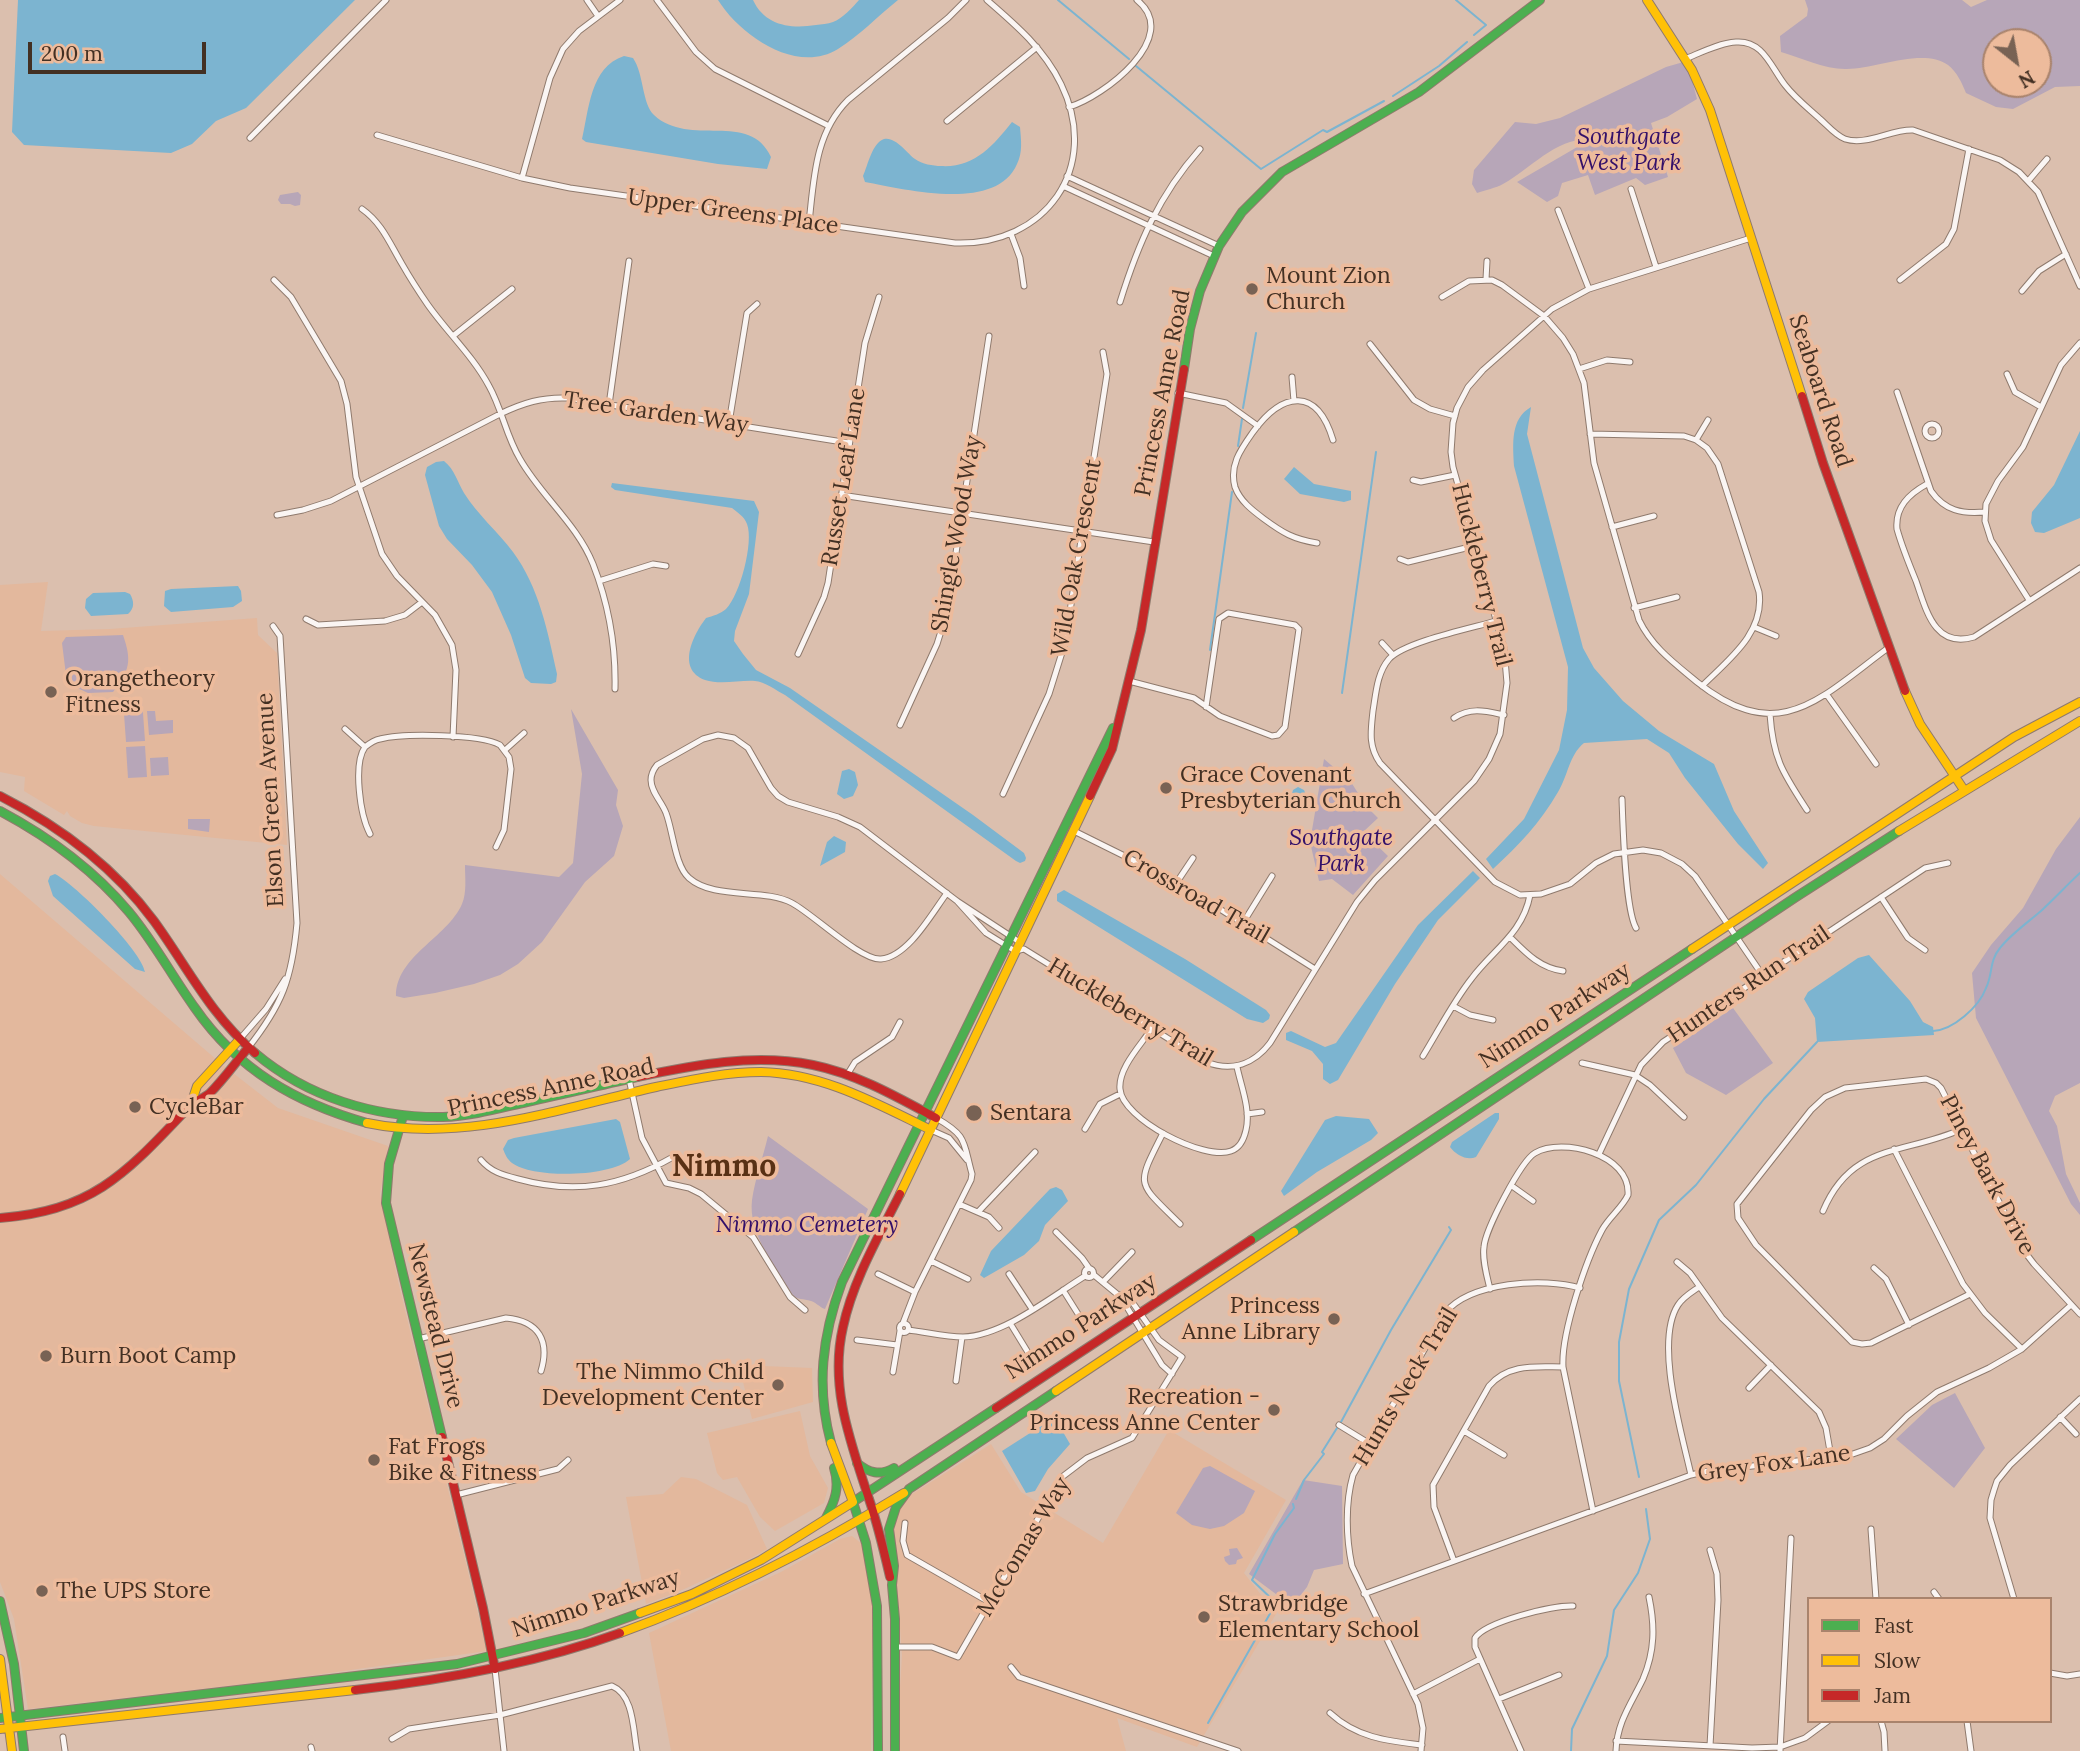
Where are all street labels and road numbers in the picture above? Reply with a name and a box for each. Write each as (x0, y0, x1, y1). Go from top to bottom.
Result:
street label: Upper Greens Place (626, 184, 840, 240)
street label: Princess Anne Road (1129, 287, 1197, 499)
street label: Seaboard Road (1782, 311, 1858, 471)
street label: Tree Garden Way (562, 386, 750, 440)
street label: Russet Leaf Lane (816, 386, 872, 568)
street label: Shingle Wood Way (926, 433, 988, 635)
street label: Wild Oak Crescent (1046, 457, 1108, 659)
street label: Huckleberry Trail (1445, 481, 1517, 669)
street label: Elson Green Avenue (252, 692, 290, 908)
street label: Crossroad Trail (1118, 844, 1274, 950)
street label: Hunters Run Trail (1663, 920, 1835, 1050)
street label: Huckleberry Trail (1042, 953, 1218, 1073)
street label: Nimmo Parkway (1474, 957, 1636, 1075)
street label: Princess Anne Road (445, 1053, 657, 1123)
street label: Piney Bark Drive (1933, 1090, 2041, 1260)
street label: Newstead Drive (401, 1241, 469, 1411)
street label: Nimmo Parkway (1000, 1268, 1162, 1386)
street label: Hunts Neck Trail (1348, 1303, 1464, 1471)
street label: Grey Fox Lane (1696, 1440, 1852, 1488)
street label: McComas Way (972, 1472, 1076, 1622)
street label: Nimmo Parkway (509, 1564, 683, 1644)

